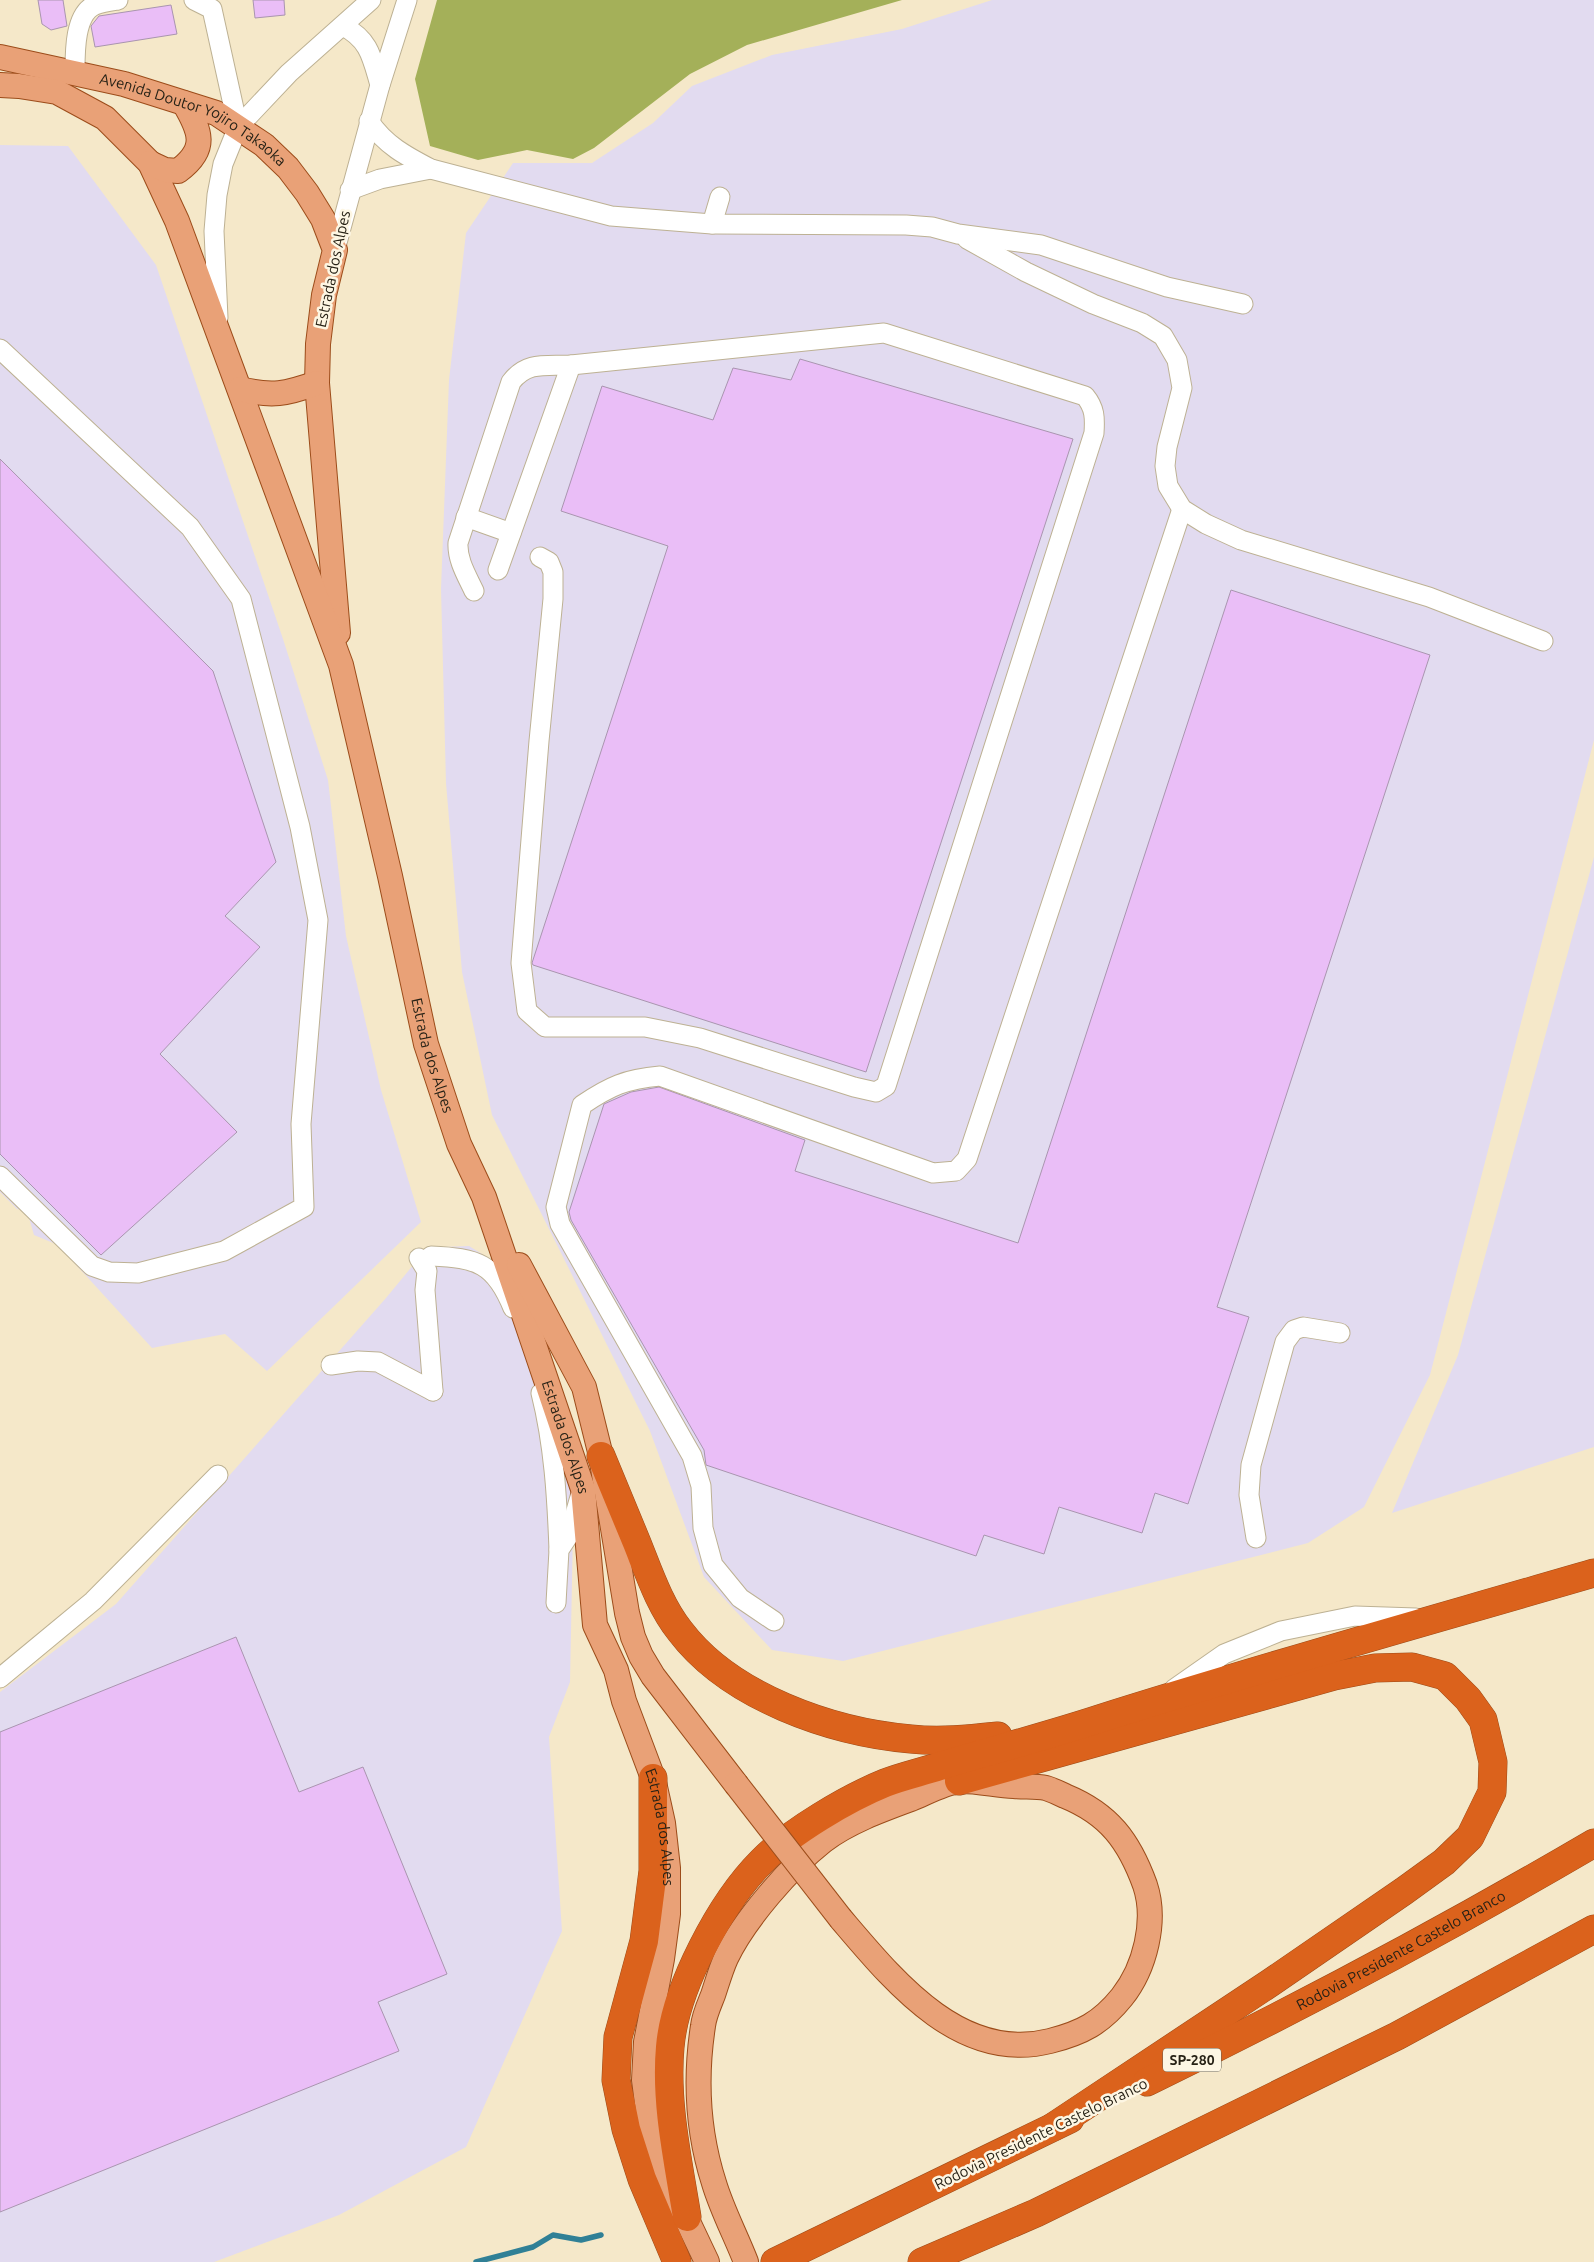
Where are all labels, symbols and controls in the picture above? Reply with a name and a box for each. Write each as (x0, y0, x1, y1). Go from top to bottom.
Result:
street label: Avenida Doutor Yojiro Takaoka (98, 70, 290, 169)
street label: Estrada dos Alpes (312, 209, 353, 329)
street label: Estrada dos Alpes (408, 996, 457, 1115)
street label: Estrada dos Alpes (539, 1378, 592, 1494)
street label: Estrada dos Alpes (642, 1766, 677, 1886)
street label: Rodovia Presidente Castelo Branco (1293, 1887, 1508, 2013)
road number: SP-280 (1163, 2048, 1221, 2072)
street label: Rodovia Presidente Castelo Branco (931, 2074, 1150, 2193)

